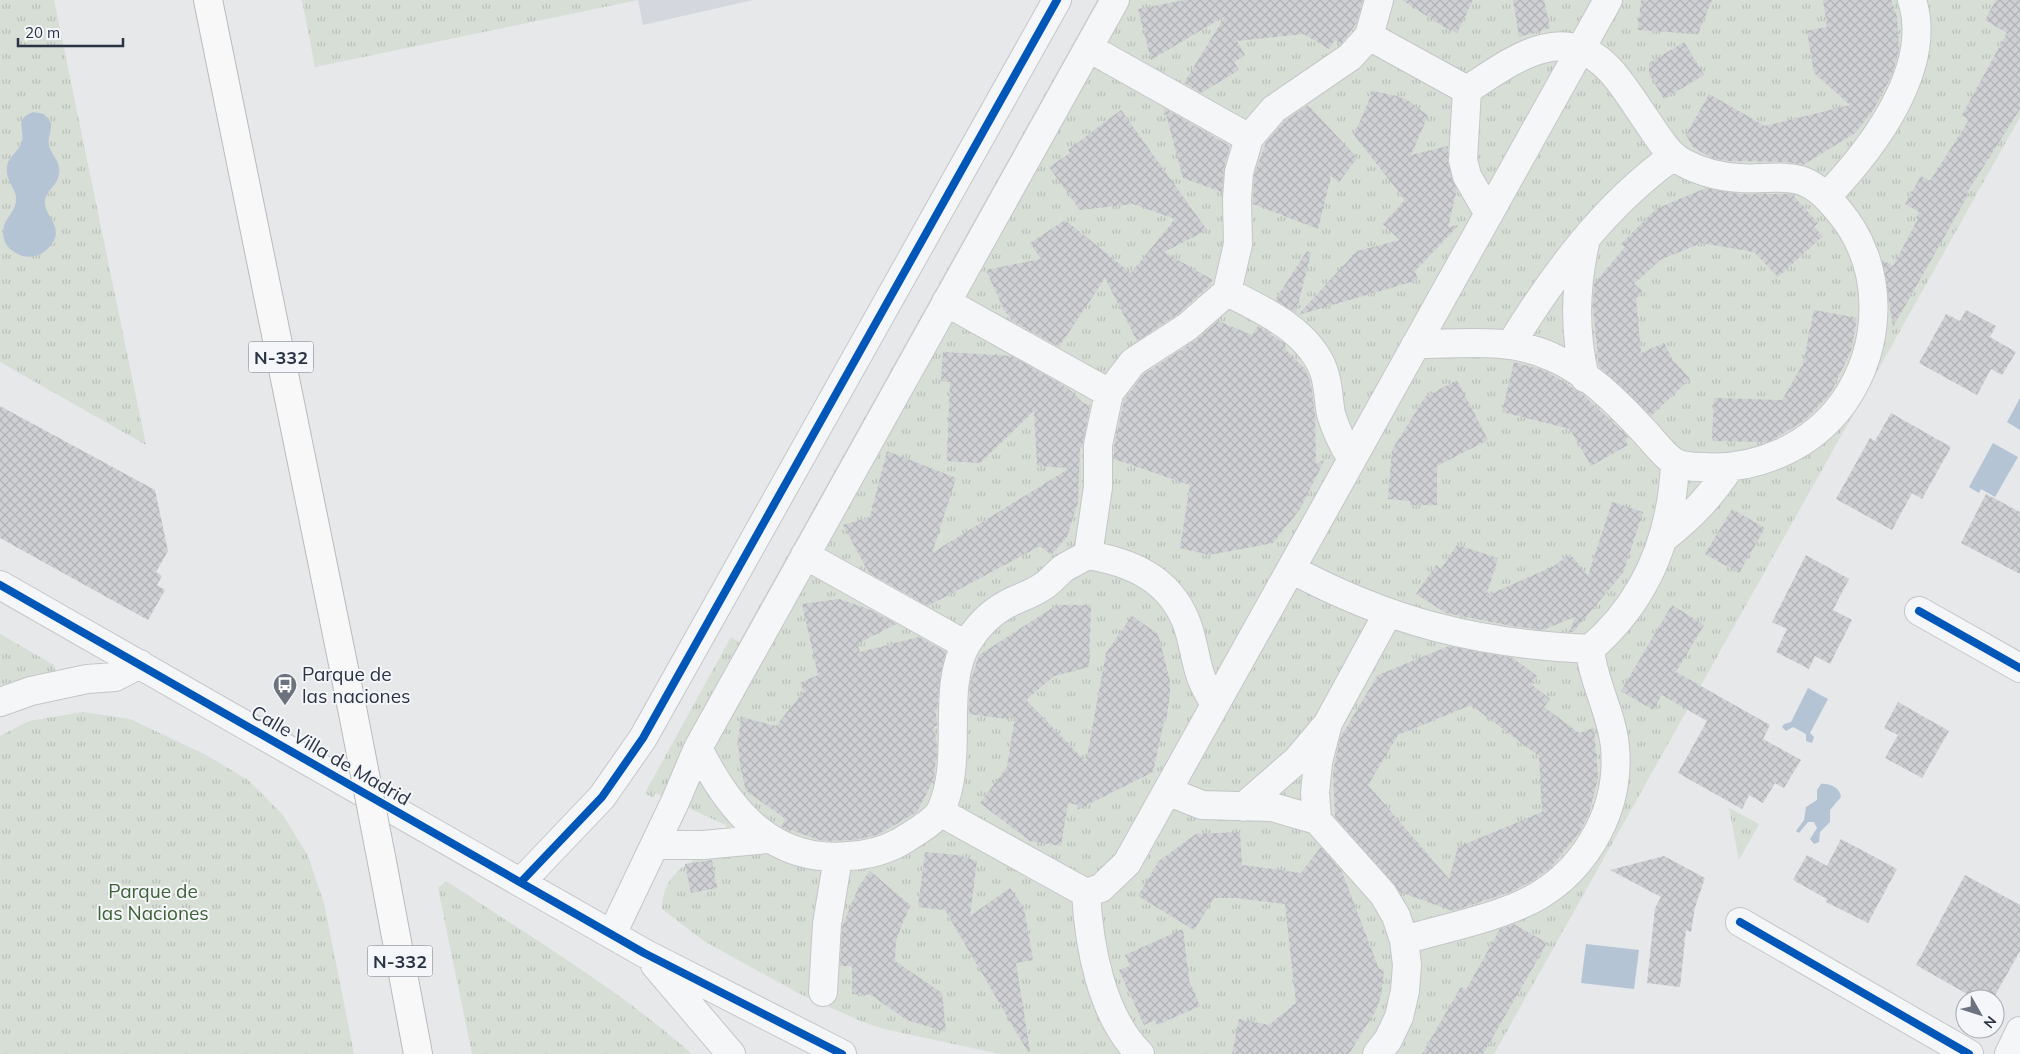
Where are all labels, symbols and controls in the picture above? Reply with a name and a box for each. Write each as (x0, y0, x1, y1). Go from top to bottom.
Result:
scale bar (18, 15, 122, 47)
text: 20 m (25, 23, 60, 42)
road number: N-332 (248, 342, 314, 372)
place label: Parque de las naciones (302, 662, 411, 708)
bus stop icon: Parque de las naciones (272, 672, 298, 706)
street label: Calle Villa de Madrid (247, 700, 415, 810)
park label: Parque de las Naciones (97, 879, 209, 925)
road number: N-332 (368, 946, 432, 976)
north arrow (1955, 989, 2005, 1039)
text: N (1980, 1012, 2000, 1032)

